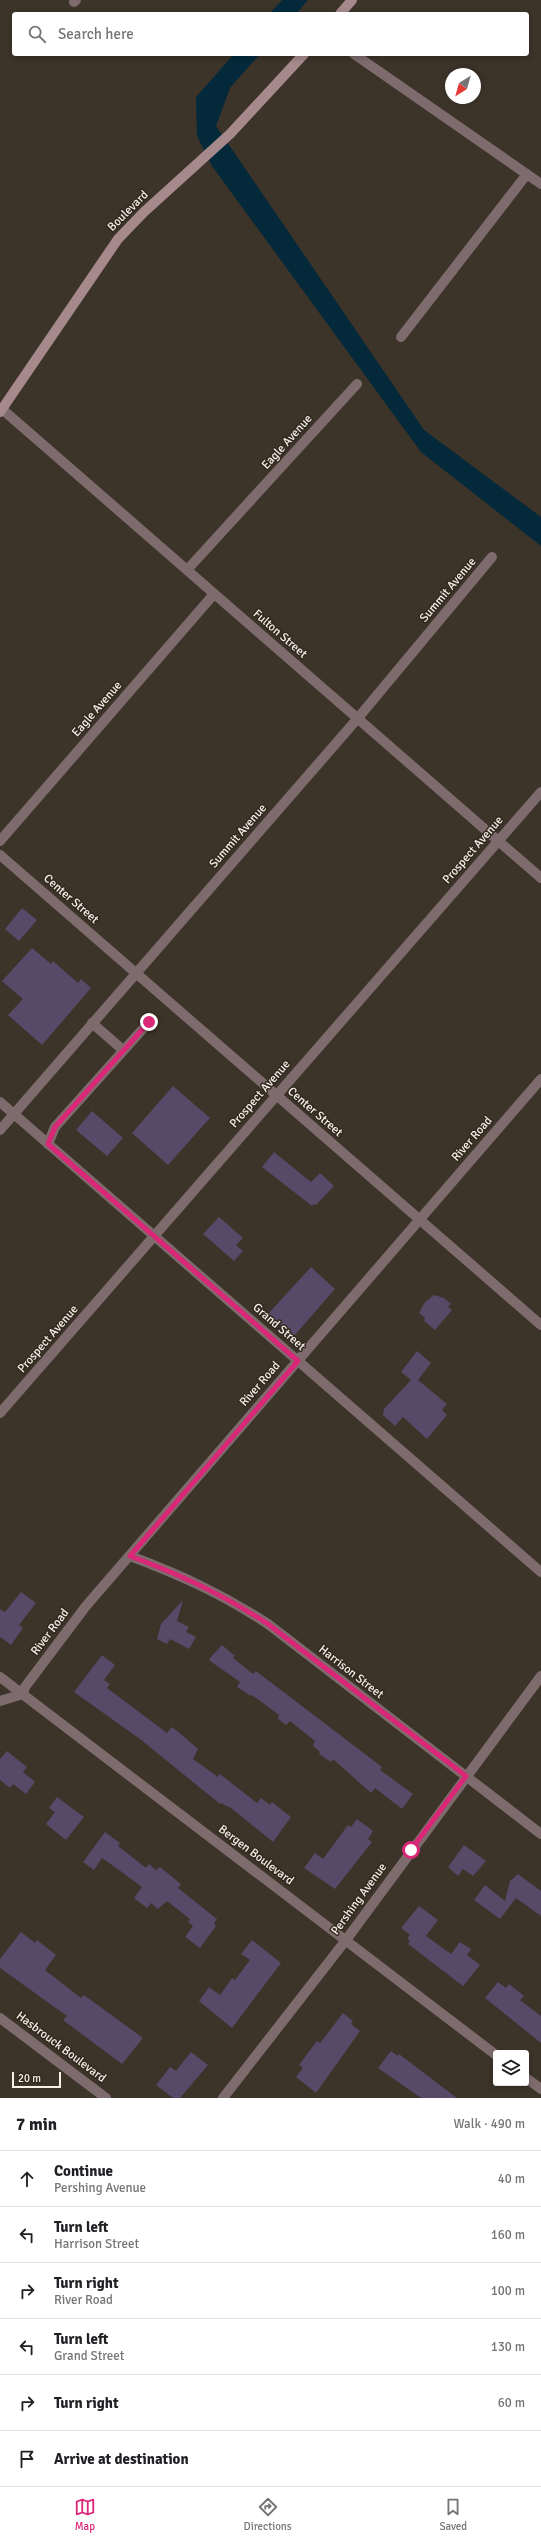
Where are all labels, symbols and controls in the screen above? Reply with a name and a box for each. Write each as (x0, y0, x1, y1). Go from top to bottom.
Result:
search box (12, 12, 529, 56)
icon: search (26, 23, 48, 45)
text: Search here (58, 25, 134, 43)
north arrow (445, 68, 481, 104)
street label: Boulevard (104, 187, 152, 235)
street label: Eagle Avenue (258, 411, 316, 473)
street label: Summit Avenue (417, 555, 479, 625)
street label: Fulton Street (250, 606, 310, 662)
street label: Eagle Avenue (69, 678, 125, 740)
street label: Summit Avenue (206, 801, 270, 871)
street label: Prospect Avenue (440, 813, 506, 887)
street label: Center Street (40, 871, 102, 927)
route end (140, 1013, 158, 1031)
street label: Prospect Avenue (227, 1057, 293, 1131)
street label: Center Street (284, 1084, 346, 1140)
street label: River Road (448, 1114, 496, 1164)
street label: Grand Street (250, 1300, 308, 1354)
street label: Prospect Avenue (15, 1302, 81, 1376)
street label: River Road (236, 1359, 284, 1409)
street label: River Road (28, 1606, 72, 1658)
street label: Harrison Street (315, 1642, 387, 1702)
street label: Bergen Boulevard (215, 1822, 297, 1888)
route start (402, 1841, 420, 1859)
street label: Pershing Avenue (328, 1860, 390, 1938)
street label: Hasbrouck Boulevard (13, 2008, 109, 2086)
map controls (493, 2050, 529, 2086)
button: layers (493, 2050, 529, 2086)
scale bar (12, 2070, 61, 2089)
text: 20 m (18, 2072, 41, 2085)
text: 7 min (16, 2114, 57, 2135)
text: Walk · 490 m (454, 2116, 525, 2132)
text: Continue (54, 2162, 113, 2180)
icon: ahead (16, 2168, 38, 2190)
text: 40 m (498, 2171, 525, 2187)
text: Pershing Avenue (54, 2180, 146, 2196)
text: Turn left (54, 2218, 108, 2236)
icon: left (16, 2224, 38, 2246)
text: 160 m (491, 2227, 525, 2243)
text: Harrison Street (54, 2236, 139, 2252)
text: Turn right (54, 2274, 119, 2292)
icon: right (16, 2280, 38, 2302)
text: 100 m (491, 2283, 525, 2299)
text: River Road (54, 2292, 113, 2308)
text: Turn left (54, 2330, 108, 2348)
icon: left (16, 2336, 38, 2358)
text: 130 m (491, 2339, 525, 2355)
text: Grand Street (54, 2348, 124, 2364)
icon: right (16, 2392, 38, 2414)
text: Turn right (54, 2394, 119, 2412)
text: 60 m (498, 2395, 525, 2411)
icon: arrive (16, 2448, 38, 2470)
text: Arrive at destination (54, 2450, 189, 2468)
tab: Map (74, 2496, 96, 2533)
tab: Directions (244, 2496, 292, 2533)
tab: Saved (439, 2496, 467, 2533)

